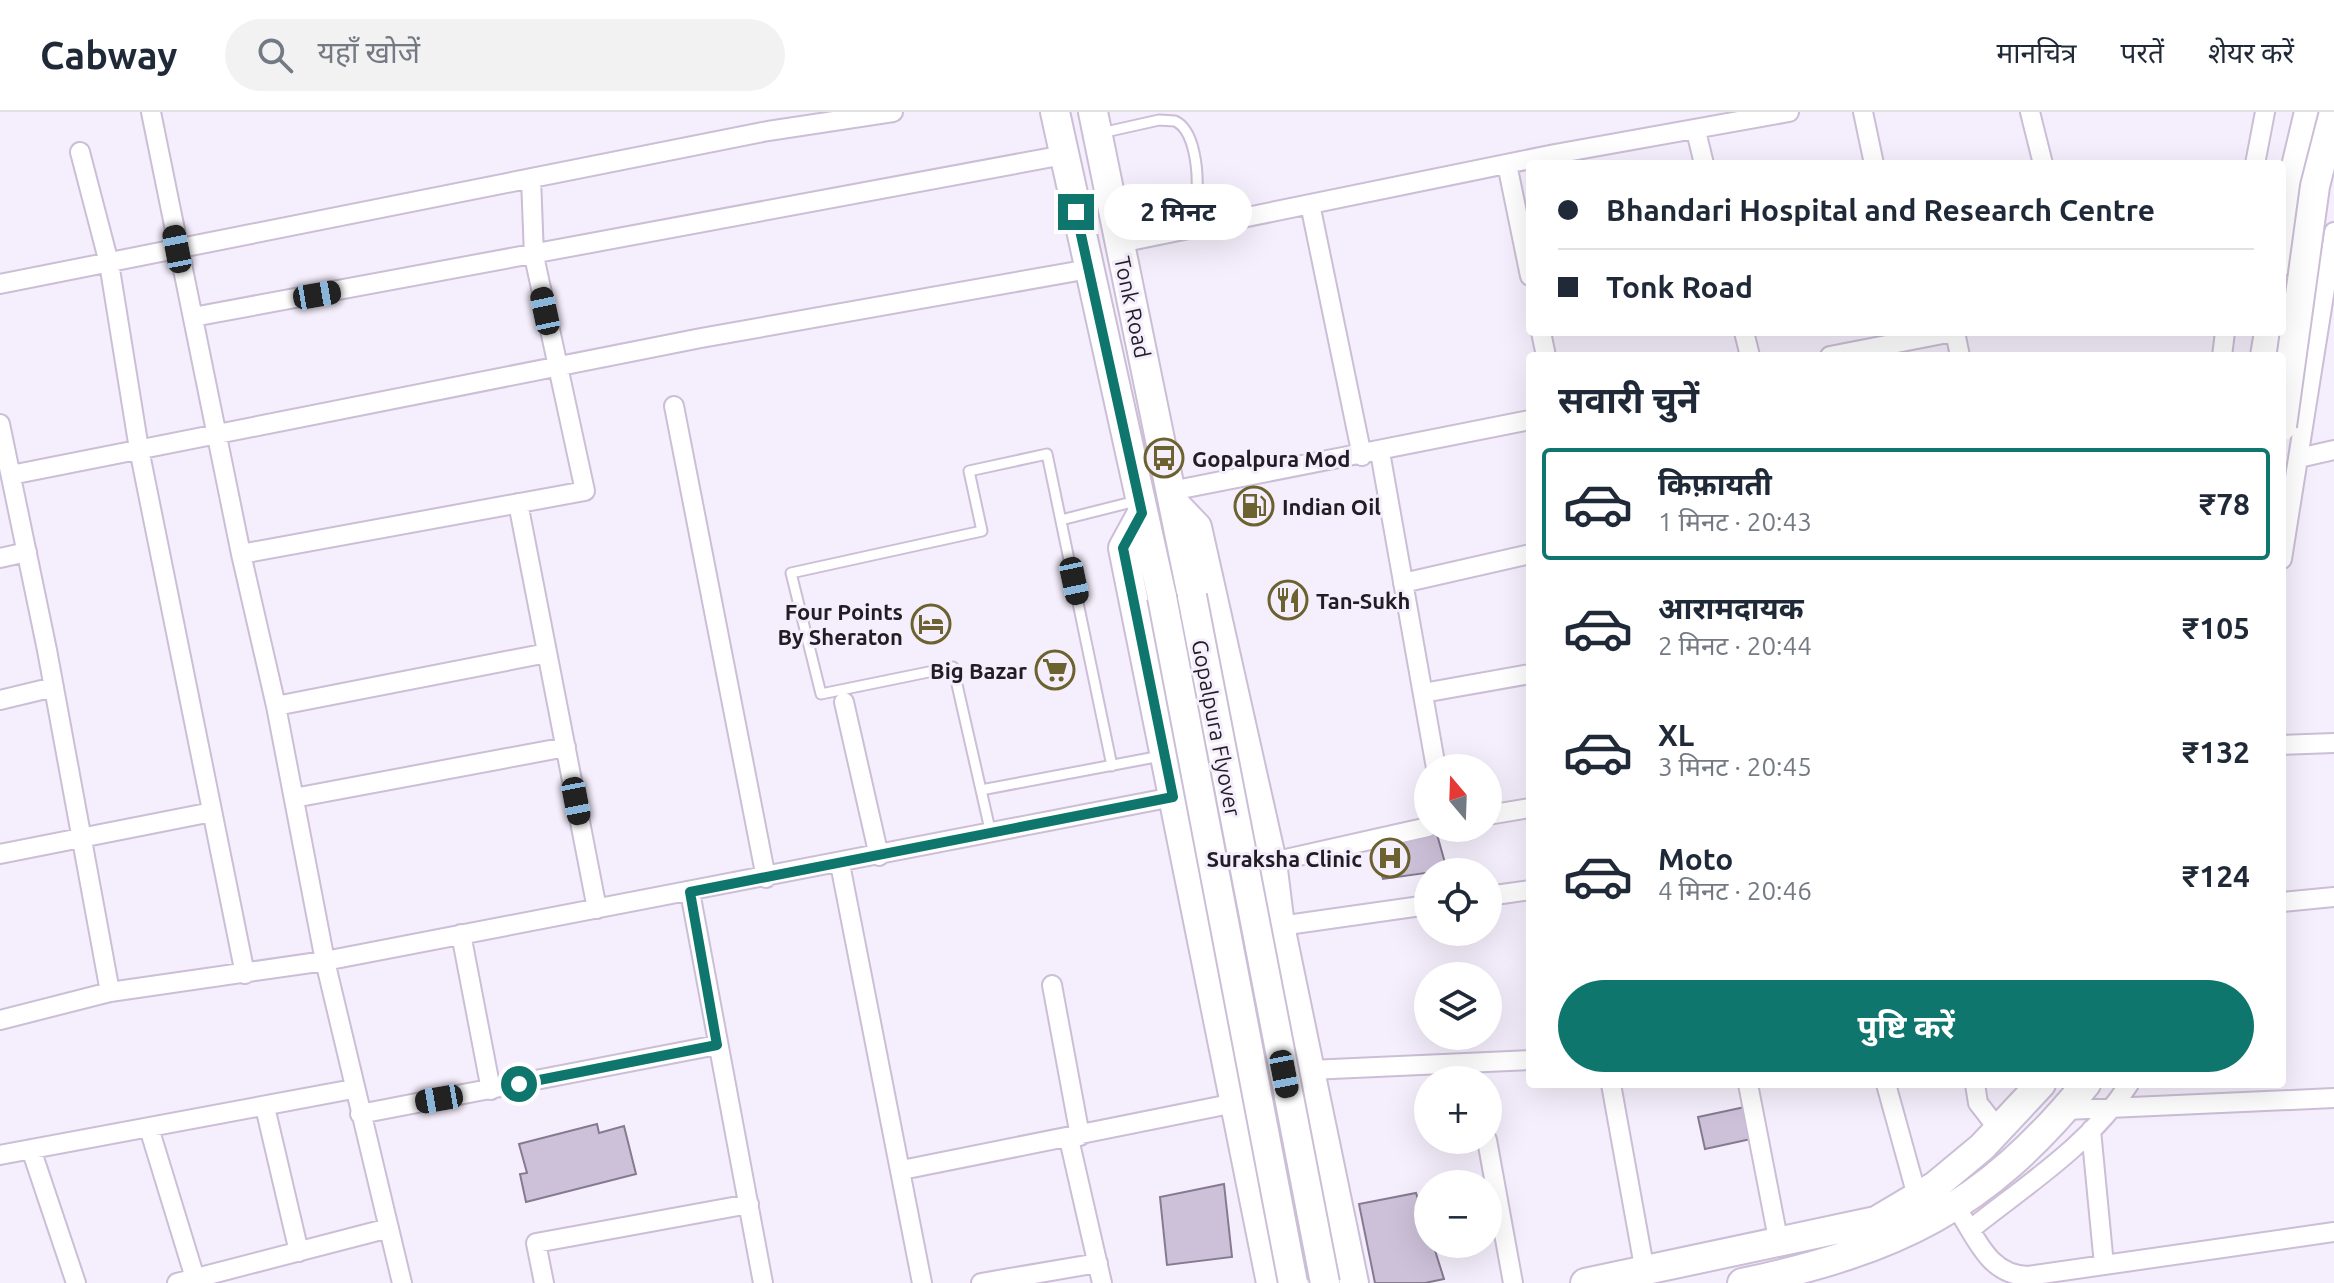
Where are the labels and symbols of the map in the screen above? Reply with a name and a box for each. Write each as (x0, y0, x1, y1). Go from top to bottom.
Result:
callout: 2 मिनट (1104, 184, 1252, 240)
route end (1058, 194, 1094, 230)
car (161, 223, 193, 275)
street label: Tonk Road (1110, 254, 1156, 360)
car (291, 279, 343, 311)
car (528, 285, 562, 337)
bus stop icon: Gopalpura Mod (1143, 437, 1185, 479)
place label: Gopalpura Mod (1192, 446, 1350, 471)
fuel station icon: Indian Oil (1233, 485, 1275, 527)
place label: Indian Oil (1282, 494, 1381, 519)
car (1057, 555, 1091, 607)
restaurant icon: Tan-Sukh (1267, 579, 1309, 621)
place label: Tan-Sukh (1316, 588, 1410, 613)
place label: Four Points By Sheraton (778, 599, 903, 649)
hotel icon: Four Points By Sheraton (910, 603, 952, 645)
street label: Gopalpura Flyover (1188, 638, 1247, 819)
supermarket icon: Big Bazar (1034, 649, 1076, 691)
place label: Big Bazar (930, 658, 1027, 683)
north arrow (1414, 754, 1502, 842)
car (560, 775, 592, 827)
hospital icon: Suraksha Clinic (1369, 837, 1411, 879)
place label: Suraksha Clinic (1206, 846, 1362, 871)
car (1268, 1048, 1300, 1100)
route start (501, 1066, 537, 1102)
car (413, 1083, 465, 1115)

